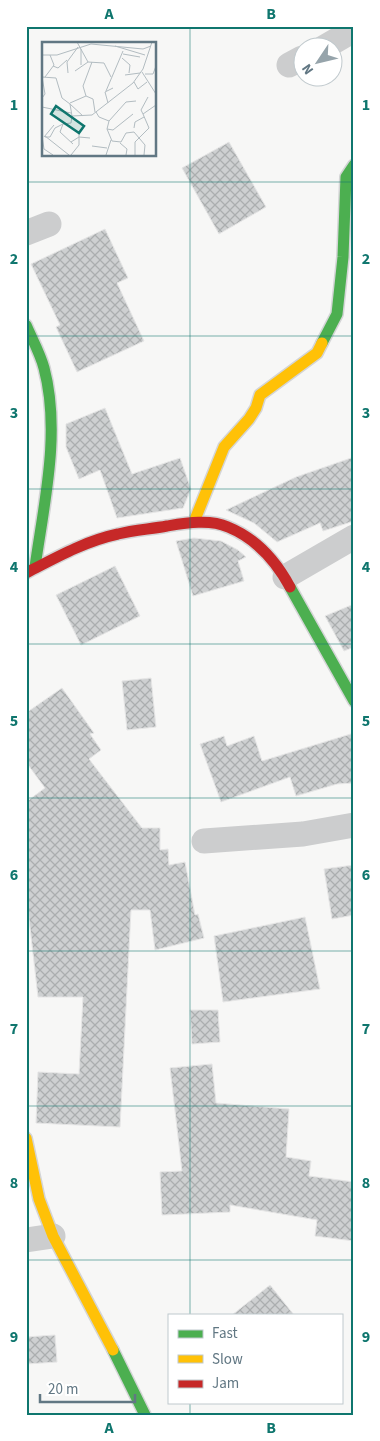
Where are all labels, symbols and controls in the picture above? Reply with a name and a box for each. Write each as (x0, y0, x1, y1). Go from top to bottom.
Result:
text: A (103, 3, 114, 25)
text: B (266, 3, 276, 25)
north arrow (292, 38, 342, 88)
inset map (42, 42, 156, 156)
text: N (297, 59, 319, 78)
text: 1 (10, 94, 18, 116)
text: 1 (362, 94, 370, 116)
text: 2 (10, 248, 18, 270)
text: 2 (362, 248, 370, 270)
text: 3 (10, 402, 18, 424)
text: 3 (362, 402, 370, 424)
text: 4 (10, 556, 19, 578)
text: 4 (362, 556, 371, 578)
text: 5 (10, 710, 18, 732)
text: 5 (362, 710, 370, 732)
text: 6 (10, 864, 18, 886)
text: 6 (362, 864, 370, 886)
text: 7 (10, 1018, 18, 1040)
text: 7 (362, 1018, 370, 1040)
text: 8 (10, 1172, 18, 1194)
text: 8 (362, 1172, 370, 1194)
legend (168, 1314, 342, 1404)
text: Fast (212, 1323, 238, 1344)
text: 9 (10, 1326, 18, 1348)
text: 9 (362, 1326, 370, 1348)
text: Slow (212, 1349, 243, 1370)
scale bar (40, 1371, 135, 1403)
text: Jam (212, 1373, 239, 1394)
text: 20 m (48, 1379, 78, 1400)
text: A (103, 1417, 114, 1439)
text: B (266, 1417, 276, 1439)

